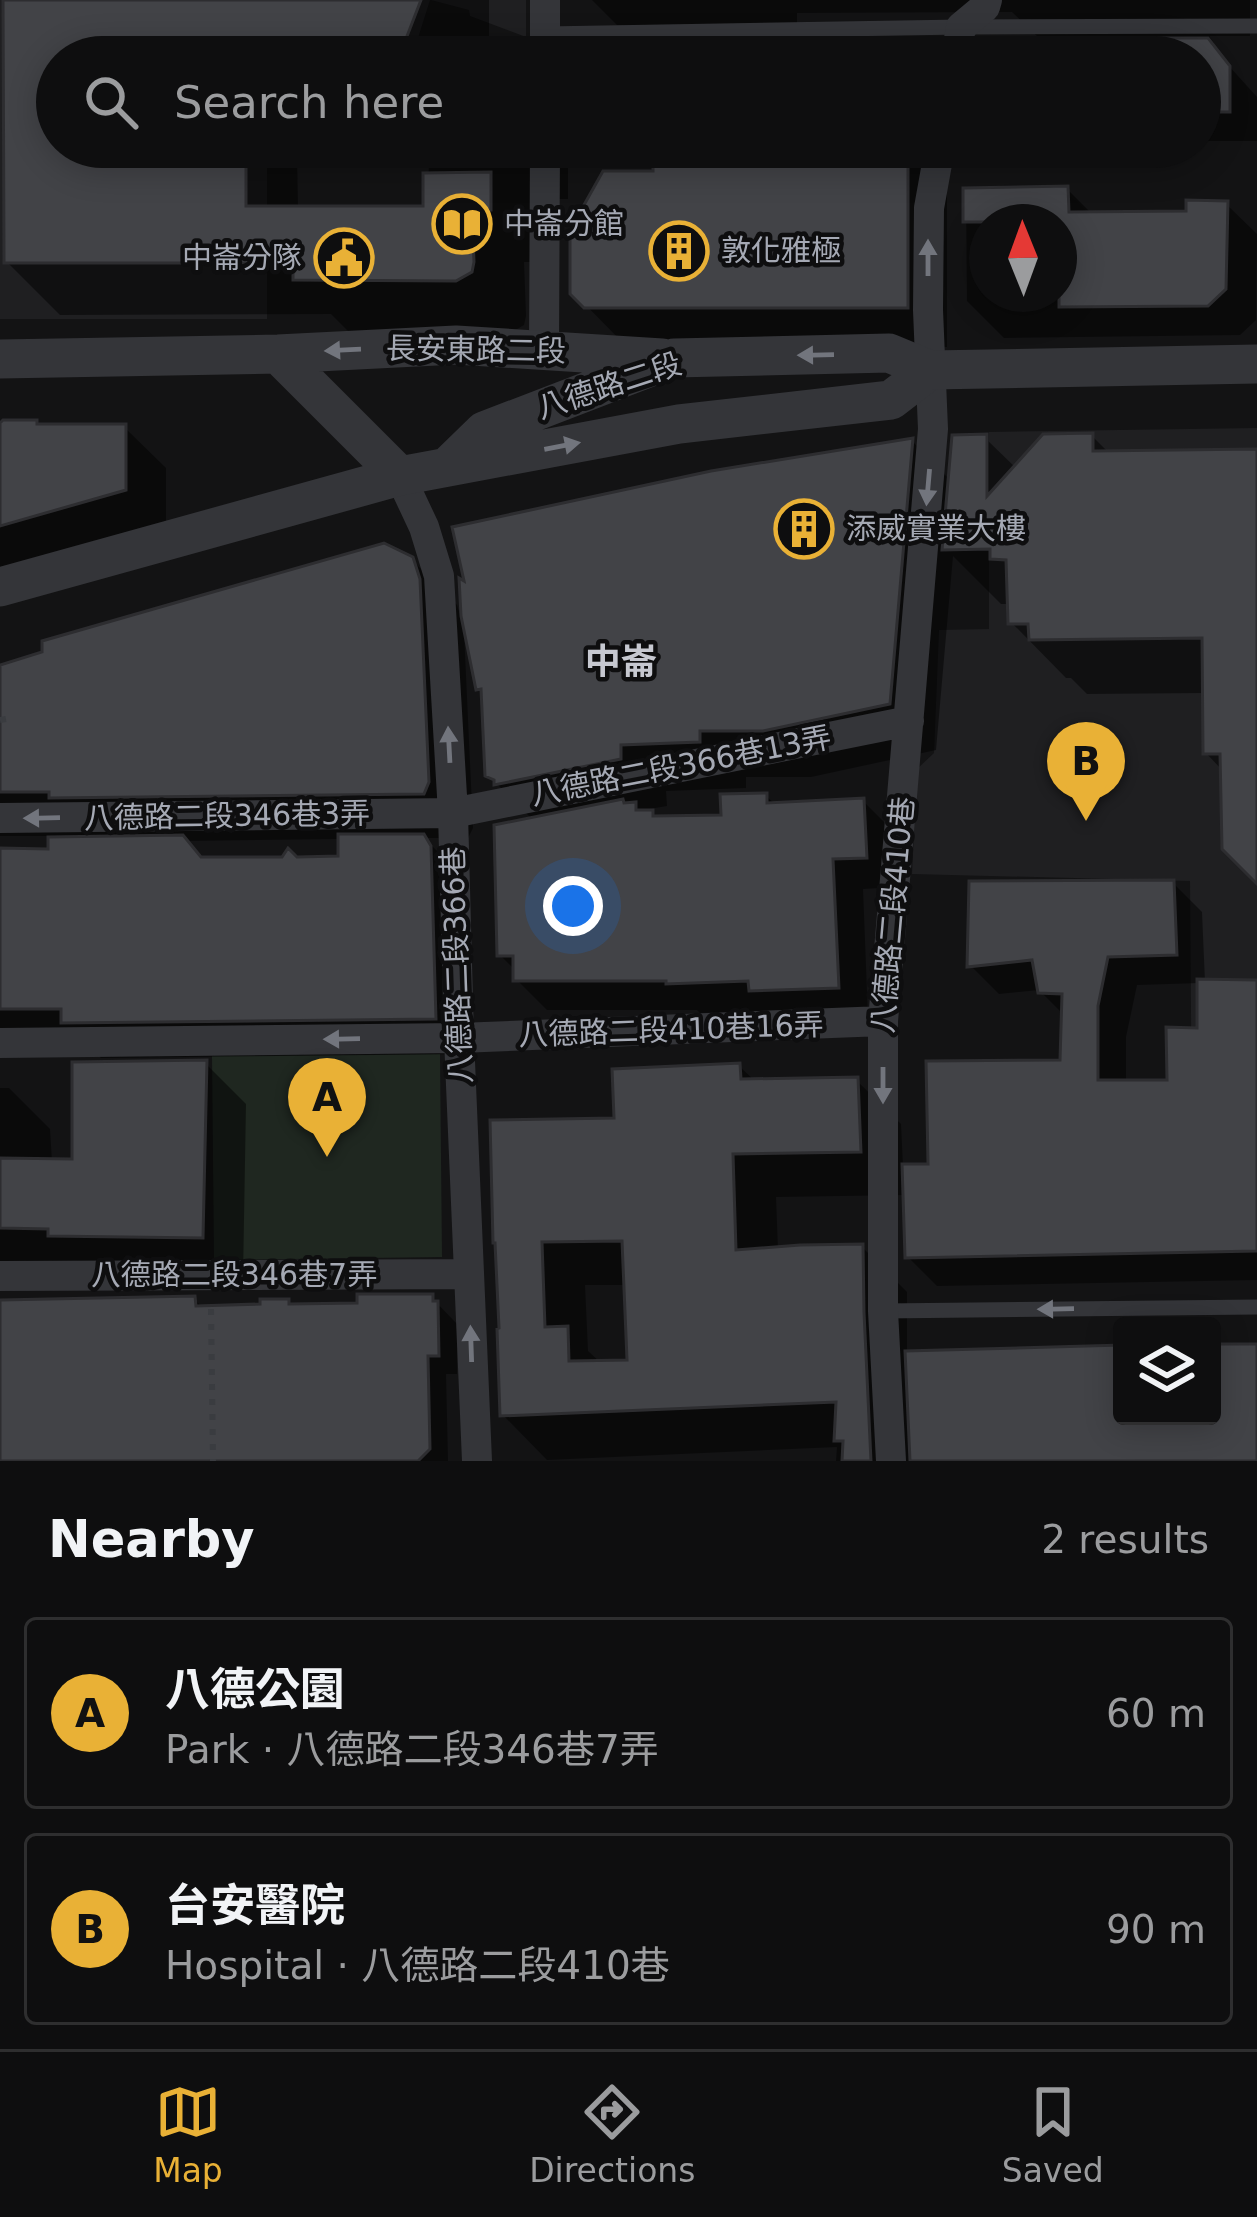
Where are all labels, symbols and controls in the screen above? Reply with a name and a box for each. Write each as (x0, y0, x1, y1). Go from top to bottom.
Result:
search box (36, 36, 1221, 168)
icon: search (78, 69, 144, 135)
text: Search here (174, 76, 444, 129)
library icon: 中崙分館 (431, 193, 493, 255)
north arrow (969, 204, 1077, 312)
place label: 中崙分館 (504, 206, 624, 241)
building icon: 敦化雅極 (648, 220, 710, 282)
public building icon: 中崙分隊 (313, 227, 375, 289)
place label: 敦化雅極 (721, 233, 841, 268)
one-way arrow (918, 238, 938, 276)
place label: 中崙分隊 (182, 240, 302, 275)
street label: 長安東路二段 (386, 330, 566, 369)
one-way arrow (323, 341, 361, 360)
street label: 八德路二段 (532, 346, 686, 425)
one-way arrow (796, 346, 834, 365)
one-way arrow (544, 436, 581, 455)
one-way arrow (919, 469, 938, 506)
building icon: 添威實業大樓 (773, 498, 835, 560)
place label: 添威實業大樓 (846, 511, 1026, 546)
district label: 中崙 (585, 641, 657, 682)
street label: 八德路二段366巷13弄 (528, 719, 834, 812)
pin: B (1047, 722, 1125, 821)
one-way arrow (439, 725, 458, 763)
street label: 八德路二段410巷 (865, 795, 920, 1035)
street label: 八德路二段346巷3弄 (84, 796, 370, 835)
one-way arrow (22, 808, 60, 828)
street label: 八德路二段366巷 (435, 846, 478, 1084)
your location (543, 876, 603, 936)
street label: 八德路二段410巷16弄 (518, 1007, 824, 1052)
one-way arrow (322, 1029, 360, 1049)
pin: A (288, 1058, 366, 1157)
one-way arrow (873, 1067, 893, 1105)
street label: 八德路二段346巷7弄 (91, 1257, 377, 1292)
one-way arrow (1036, 1299, 1074, 1319)
map controls (1113, 1317, 1221, 1425)
button: layers (1113, 1317, 1221, 1425)
one-way arrow (462, 1324, 481, 1362)
text: Nearby (48, 1510, 255, 1569)
text: 2 results (1041, 1517, 1209, 1562)
text: 八德公園 (165, 1663, 345, 1716)
text: A (75, 1691, 105, 1736)
text: 60 m (1106, 1691, 1206, 1736)
text: Park · 八德路二段346巷7弄 (165, 1727, 659, 1772)
text: 台安醫院 (165, 1879, 345, 1932)
text: B (75, 1907, 105, 1952)
text: 90 m (1106, 1907, 1206, 1952)
text: Hospital · 八德路二段410巷 (165, 1943, 670, 1988)
tab: Map (153, 2079, 223, 2190)
tab: Directions (529, 2079, 695, 2190)
tab: Saved (1002, 2079, 1104, 2190)

